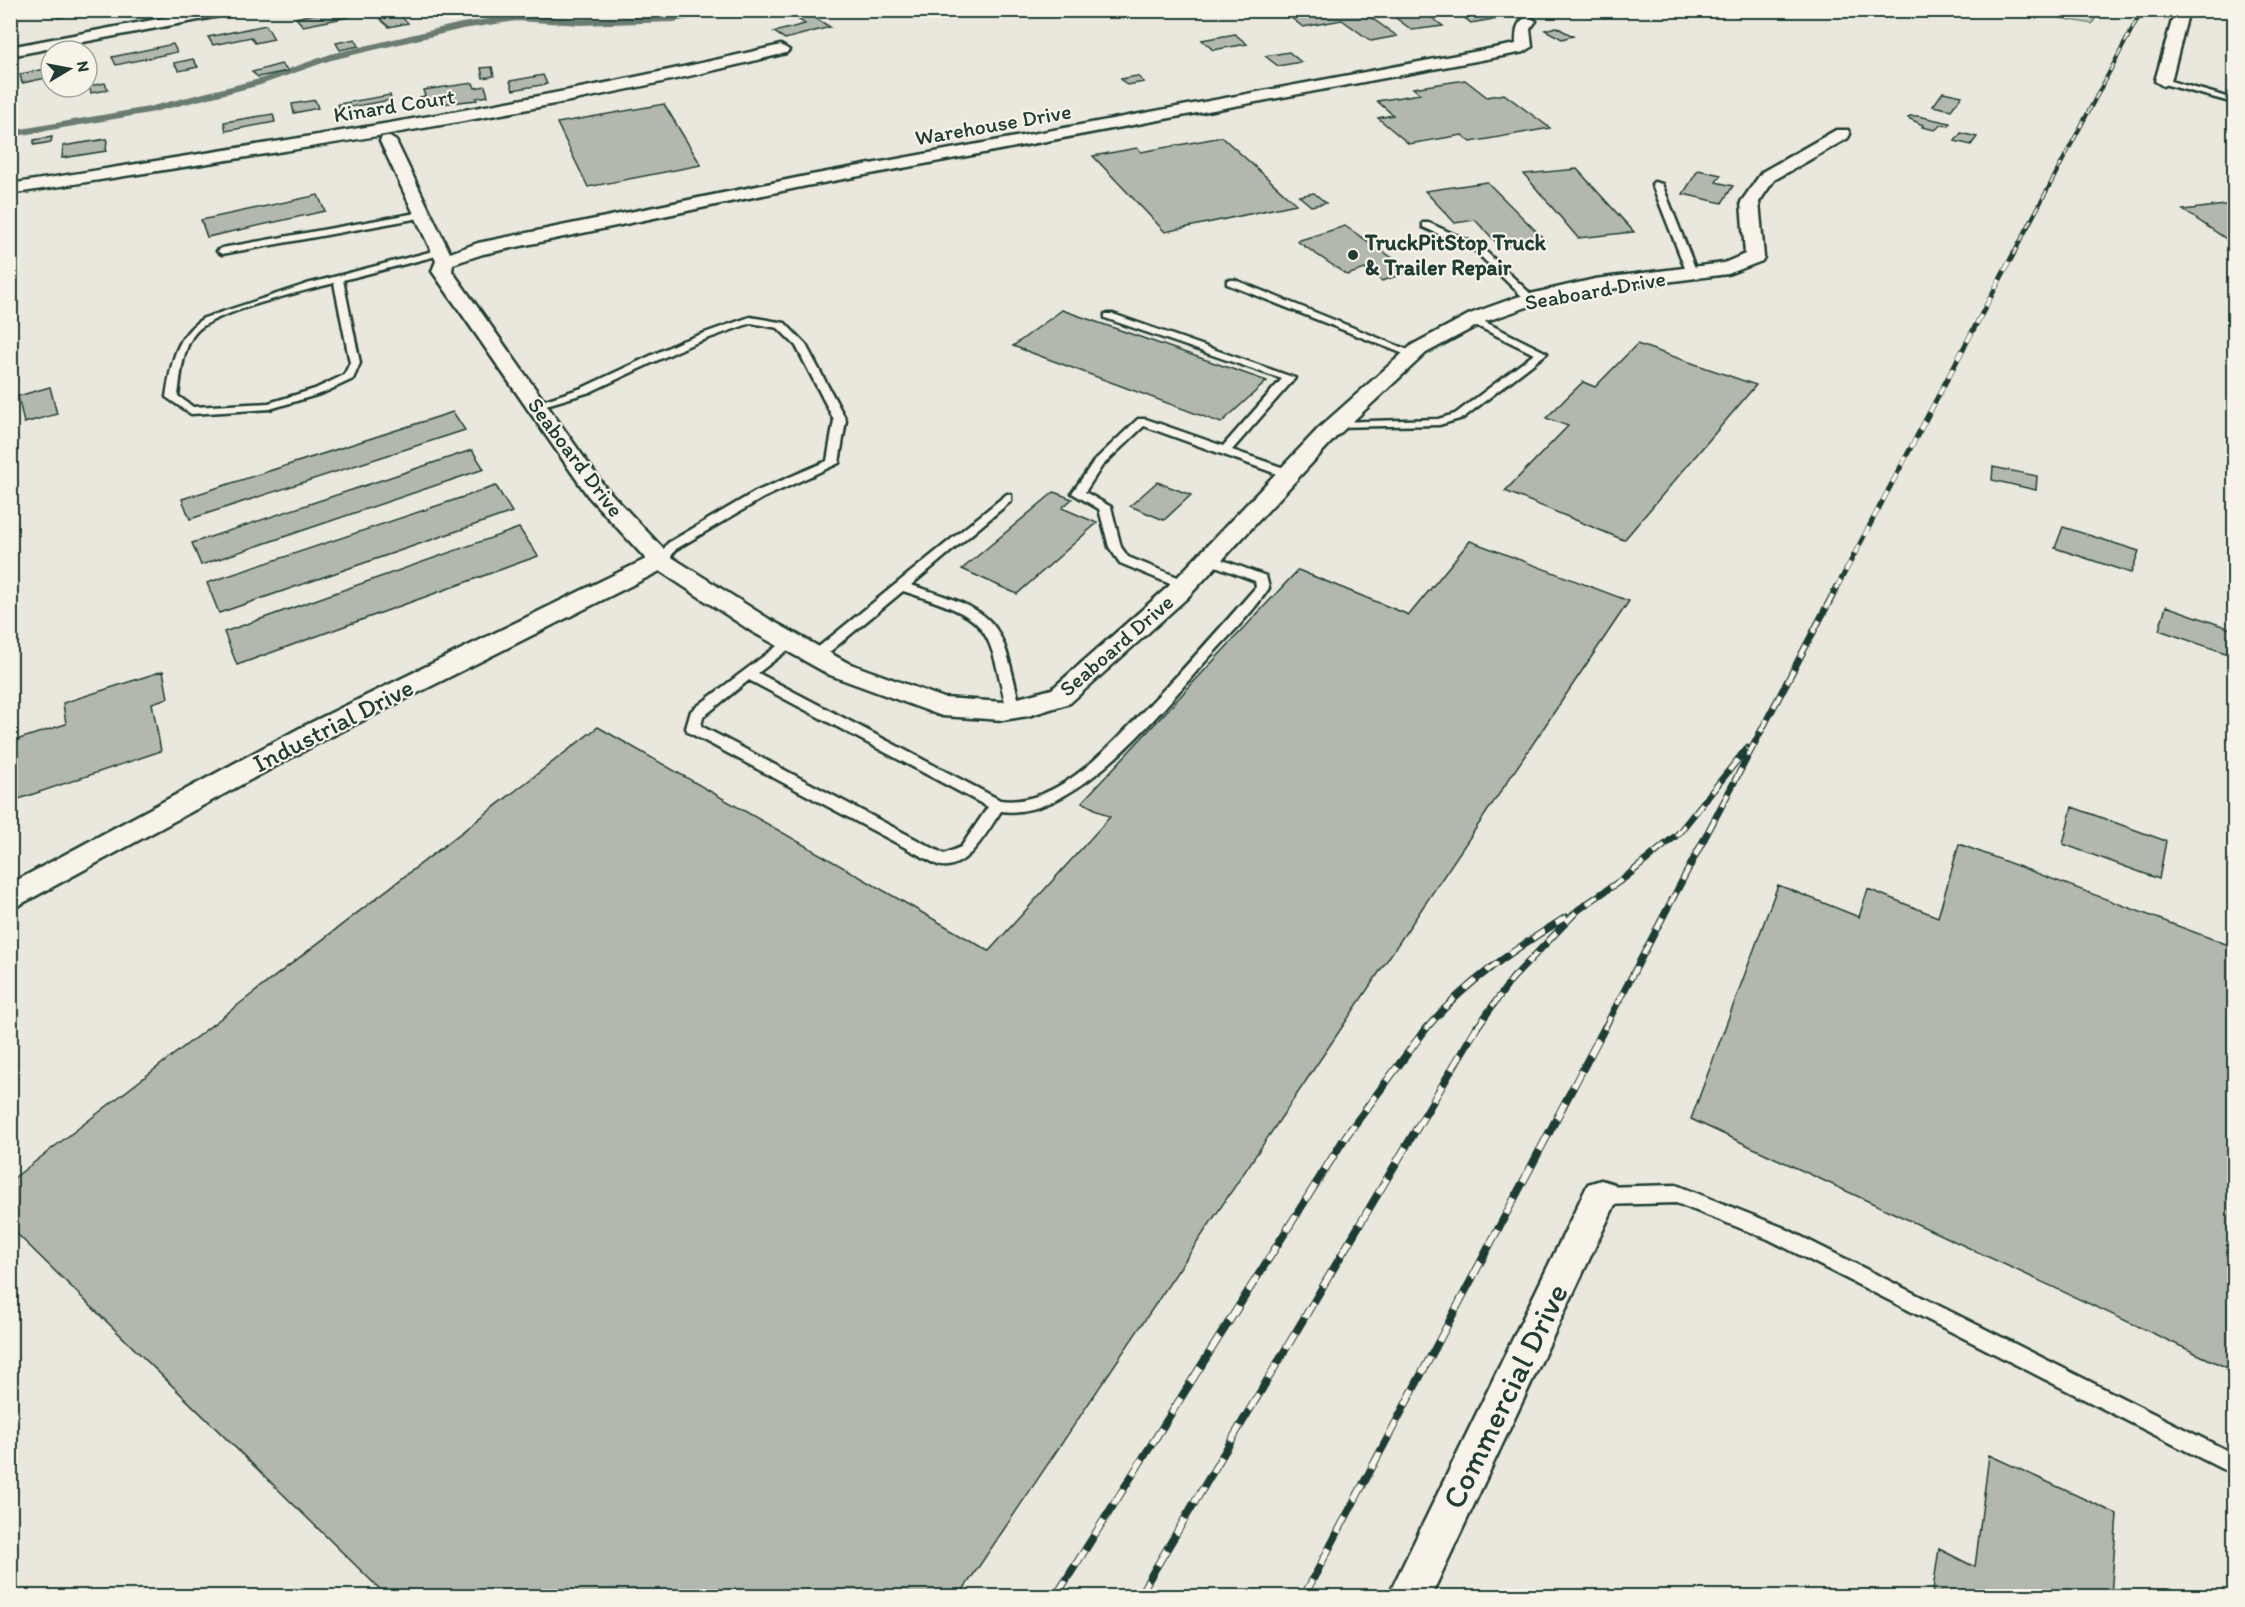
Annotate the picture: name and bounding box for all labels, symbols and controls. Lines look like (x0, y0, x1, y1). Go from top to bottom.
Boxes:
north arrow (39, 39, 99, 99)
text: N (73, 60, 94, 73)
street label: Kinard Court (331, 83, 457, 128)
street label: Warehouse Drive (913, 97, 1073, 152)
place label: TruckPitStop Truck & Trailer Repair (1364, 229, 1547, 281)
marker: TruckPitStop Truck & Trailer Repair (1346, 248, 1360, 262)
street label: Seaboard Drive (1522, 265, 1668, 316)
street label: Seaboard Drive (522, 392, 629, 522)
street label: Seaboard Drive (1054, 588, 1179, 702)
street label: Industrial Drive (247, 671, 419, 779)
street label: Commercial Drive (1434, 1277, 1576, 1515)

